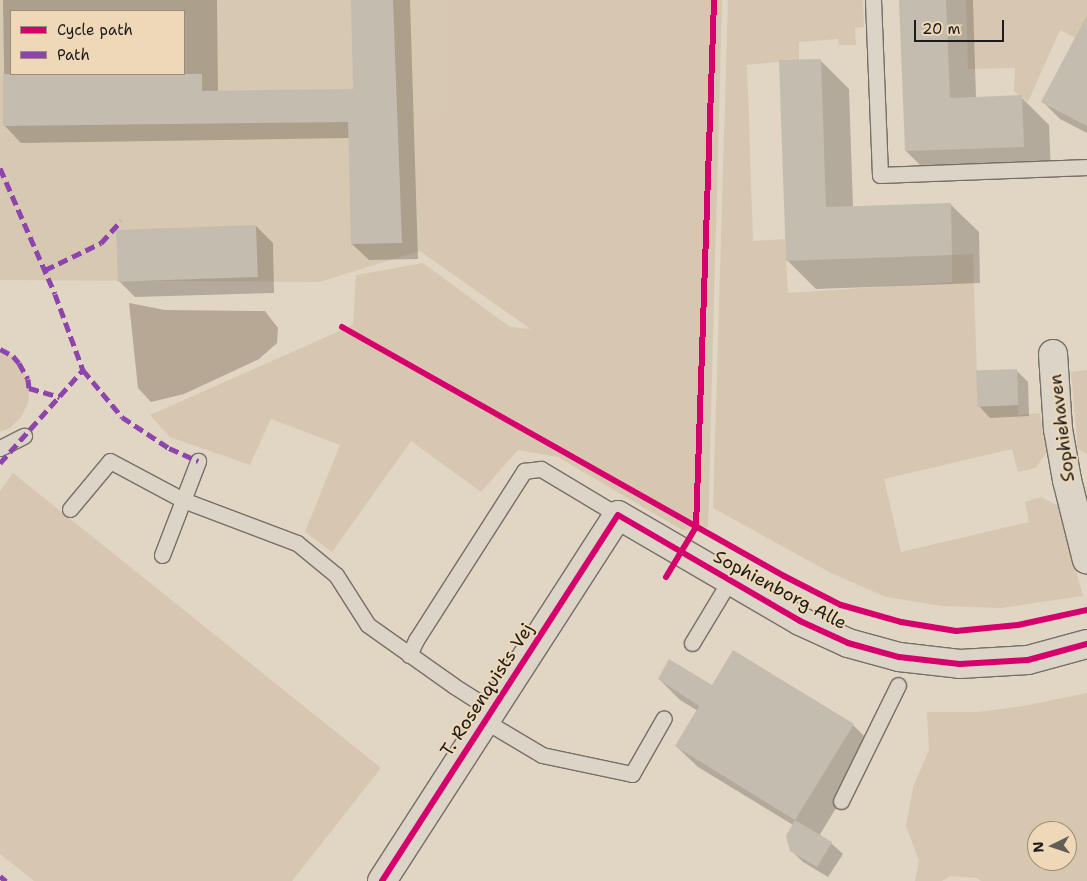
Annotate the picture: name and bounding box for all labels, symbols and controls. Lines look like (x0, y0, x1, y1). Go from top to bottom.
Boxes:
legend (10, 10, 185, 75)
scale bar (917, 10, 1007, 42)
text: 20 m (922, 19, 961, 39)
text: Cycle path (57, 20, 133, 40)
text: Path (57, 45, 90, 65)
street label: Sophiehaven (1045, 373, 1079, 483)
street label: Sophienborg Alle (710, 546, 850, 634)
street label: T. Rosenquists Vej (436, 619, 538, 761)
north arrow (1027, 821, 1077, 871)
text: N (1029, 841, 1047, 853)

